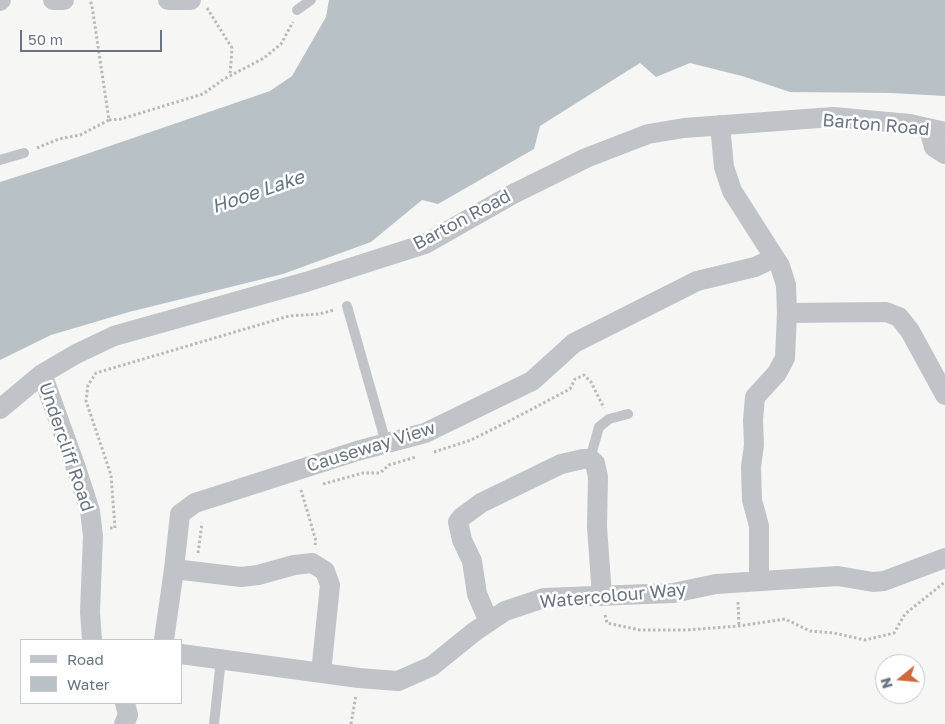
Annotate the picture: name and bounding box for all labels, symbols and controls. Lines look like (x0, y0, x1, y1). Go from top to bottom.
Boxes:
scale bar (22, 20, 165, 52)
text: 50 m (28, 30, 63, 48)
street label: Barton Road (822, 110, 930, 140)
water label: Hooe Lake (209, 166, 307, 218)
street label: Barton Road (410, 185, 514, 255)
street label: Undercliff Road (34, 380, 98, 514)
street label: Causeway View (304, 417, 438, 477)
street label: Watercolour Way (539, 579, 687, 613)
legend (20, 639, 182, 704)
text: Road (67, 650, 104, 668)
north arrow (875, 654, 925, 704)
text: Water (67, 675, 110, 693)
text: N (876, 676, 896, 691)

